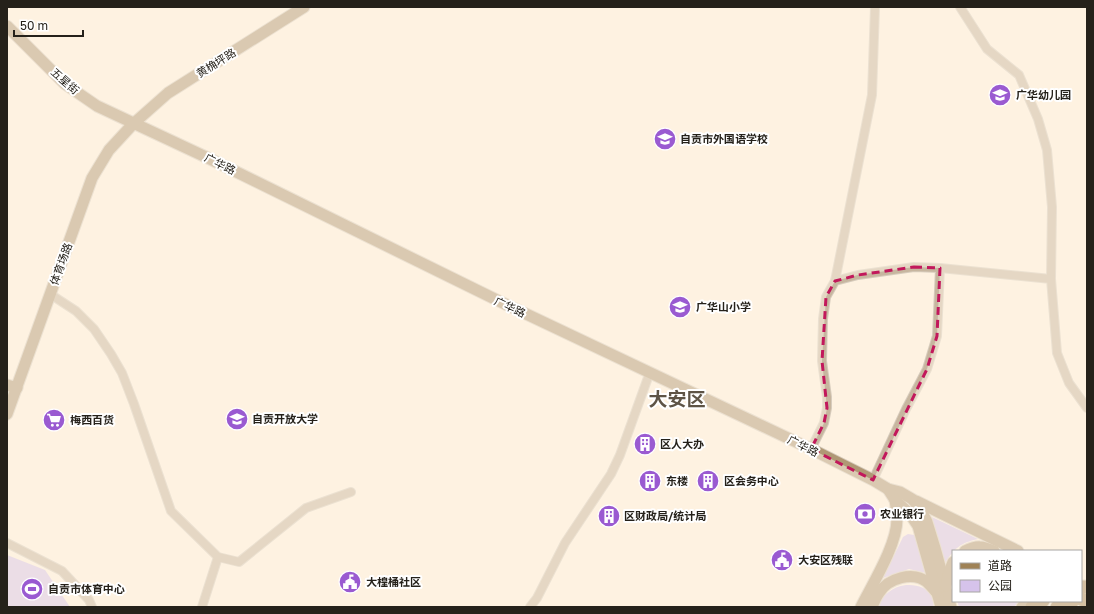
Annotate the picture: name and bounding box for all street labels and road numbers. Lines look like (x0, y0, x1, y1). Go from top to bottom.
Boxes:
street label: 黄桷坪路 (194, 45, 238, 80)
street label: 五星街 (49, 65, 82, 96)
street label: 广华路 (203, 150, 238, 177)
street label: 体育场路 (47, 241, 74, 287)
street label: 广华路 (493, 294, 528, 319)
street label: 广华路 (786, 432, 821, 459)

